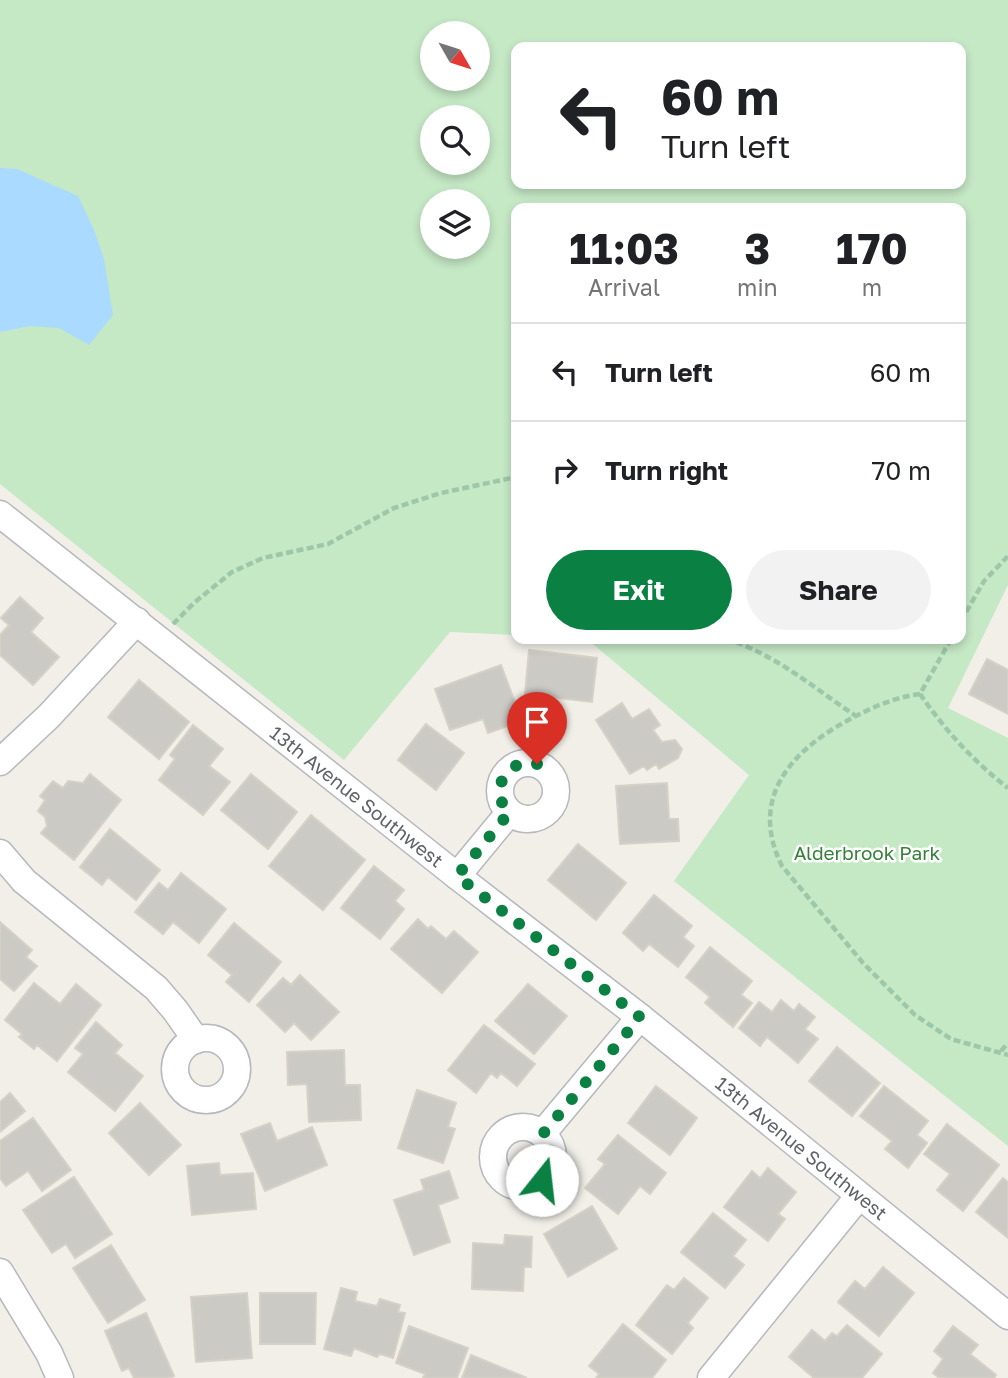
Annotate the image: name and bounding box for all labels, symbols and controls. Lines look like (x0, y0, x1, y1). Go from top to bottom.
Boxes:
north arrow (420, 21, 490, 91)
map controls (420, 21, 490, 259)
text: 60 m (661, 67, 779, 126)
icon: left (546, 70, 637, 161)
button: search (420, 105, 490, 175)
text: Turn left (661, 127, 790, 165)
button: layers (420, 189, 490, 259)
text: 11:03 (569, 223, 679, 273)
text: 3 (745, 223, 770, 273)
text: 170 (836, 223, 908, 273)
text: Arrival (588, 273, 660, 301)
text: min (737, 273, 778, 301)
text: m (862, 273, 882, 301)
icon: left (546, 353, 584, 391)
text: Turn left (605, 357, 713, 388)
text: 60 m (870, 357, 931, 388)
icon: right (546, 451, 584, 489)
text: Turn right (605, 455, 728, 486)
text: 70 m (872, 455, 931, 486)
button: Exit (546, 550, 732, 630)
button: Share (746, 550, 931, 630)
pin (507, 692, 567, 764)
icon: arrive (518, 703, 556, 741)
street label: 13th Avenue Southwest (266, 721, 448, 872)
park label: Alderbrook Park (794, 841, 941, 864)
street label: 13th Avenue Southwest (711, 1071, 892, 1224)
position arrow (505, 1143, 579, 1217)

